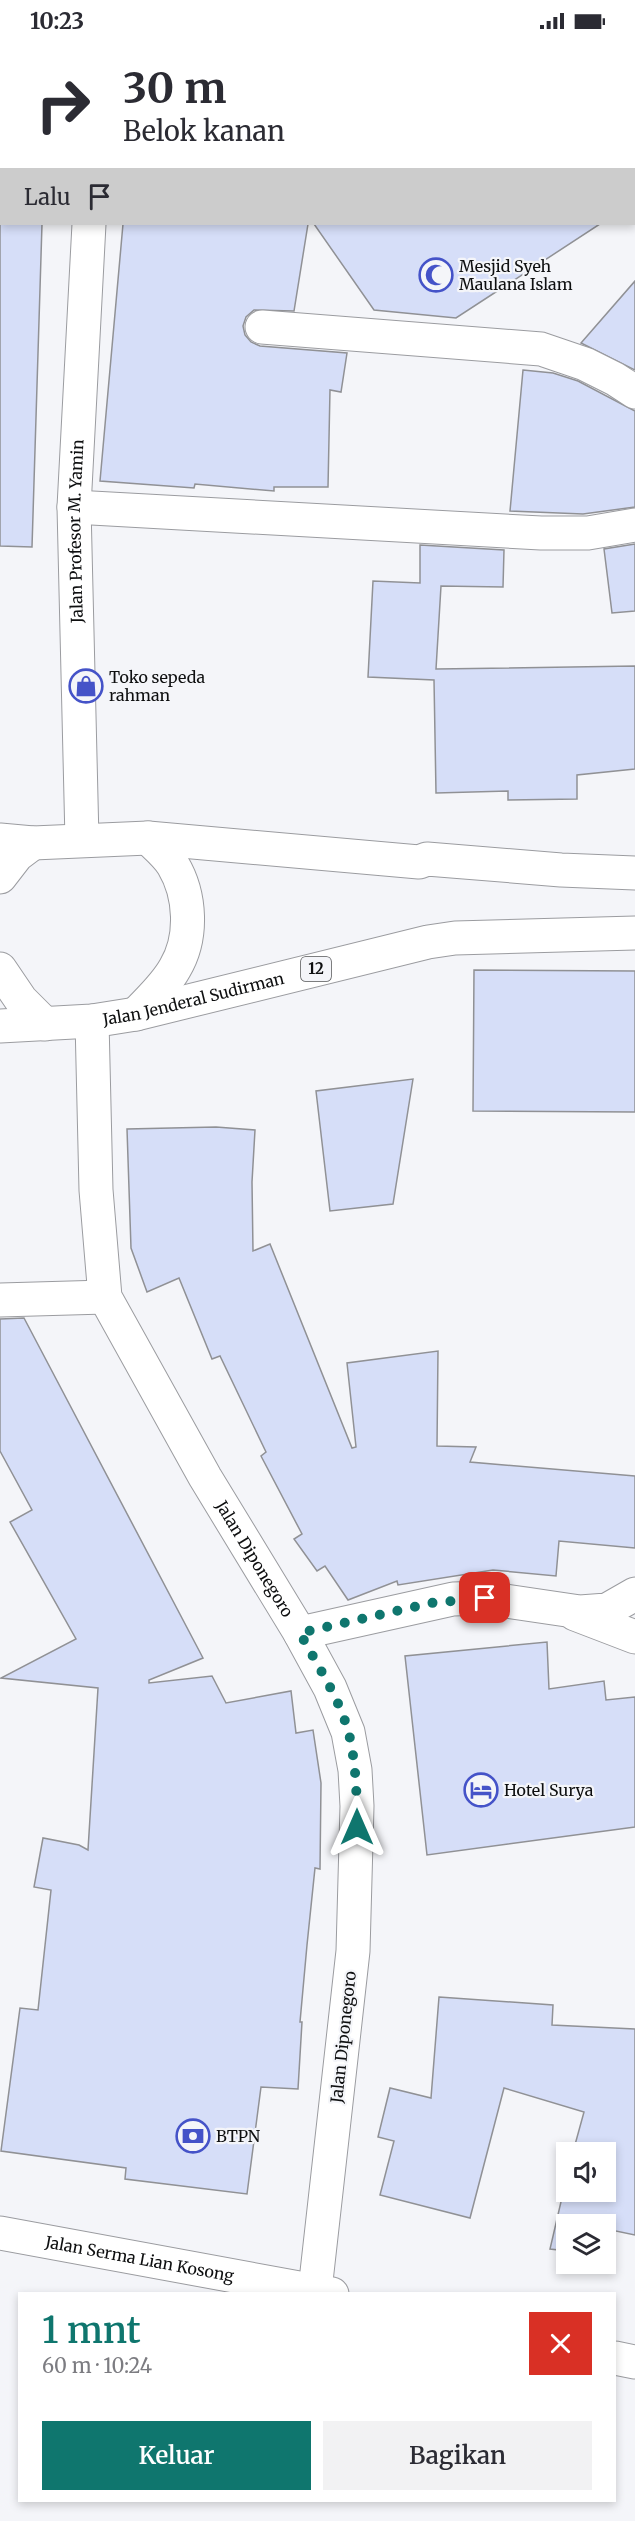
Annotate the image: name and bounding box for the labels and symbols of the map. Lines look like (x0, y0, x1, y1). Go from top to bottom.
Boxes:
place label: Mesjid Syeh Maulana Islam (459, 256, 573, 294)
mosque icon: Mesjid Syeh Maulana Islam (418, 257, 454, 293)
street label: Jalan Profesor M. Yamin (64, 438, 88, 624)
place label: Toko sepeda rahman (109, 667, 205, 705)
shop icon: Toko sepeda rahman (68, 668, 104, 704)
road number: 12 (301, 957, 331, 981)
street label: Jalan Jenderal Sudirman (100, 968, 286, 1029)
street label: Jalan Diponegoro (211, 1496, 298, 1621)
pin (459, 1572, 510, 1623)
hotel icon: Hotel Surya (463, 1772, 499, 1808)
place label: Hotel Surya (504, 1780, 594, 1800)
position arrow (325, 1795, 389, 1859)
street label: Jalan Diponegoro (326, 1970, 360, 2105)
bank icon: BTPN (175, 2118, 211, 2154)
place label: BTPN (216, 2126, 261, 2146)
street label: Jalan Serma Lian Kosong (43, 2231, 236, 2286)

